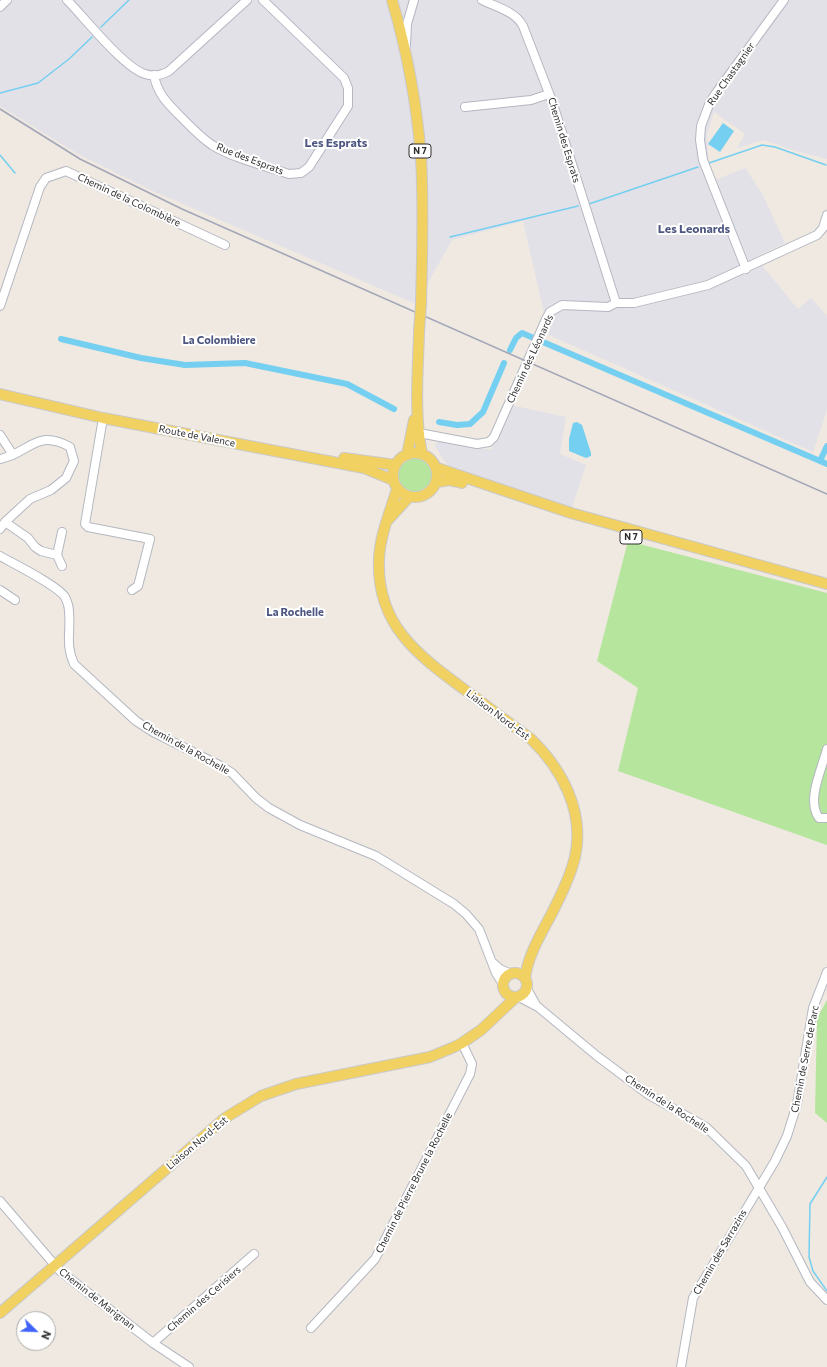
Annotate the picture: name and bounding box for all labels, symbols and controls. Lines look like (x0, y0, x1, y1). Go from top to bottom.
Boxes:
street label: Rue Chastagnier (705, 40, 757, 108)
street label: Chemin des Esprats (545, 96, 583, 184)
district label: Les Esprats (305, 136, 367, 150)
street label: Rue des Esprats (215, 141, 285, 177)
road number: N 7 (409, 144, 431, 158)
street label: Chemin de la Colombière (76, 171, 182, 229)
district label: Les Leonards (658, 222, 730, 236)
street label: Chemin des Léonards (504, 313, 556, 405)
district label: La Colombiere (182, 333, 256, 347)
street label: Route de Valence (158, 423, 236, 449)
road number: N 7 (620, 530, 642, 544)
district label: La Rochelle (266, 605, 324, 619)
street label: Liaison Nord-Est (464, 687, 532, 743)
street label: Chemin de la Rochelle (140, 719, 232, 777)
street label: Chemin de Serre de Parc (789, 1004, 821, 1114)
street label: Chemin de la Rochelle (623, 1072, 711, 1136)
street label: Chemin de Pierre Brune la Rochelle (373, 1111, 455, 1255)
street label: Liaison Nord-Est (164, 1114, 230, 1172)
street label: Chemin des Sarrazins (691, 1207, 749, 1297)
street label: Chemin des Cerisiers (165, 1264, 243, 1334)
street label: Chemin de Marignan (57, 1266, 137, 1332)
north arrow (16, 1311, 56, 1351)
text: N (39, 1329, 54, 1342)

